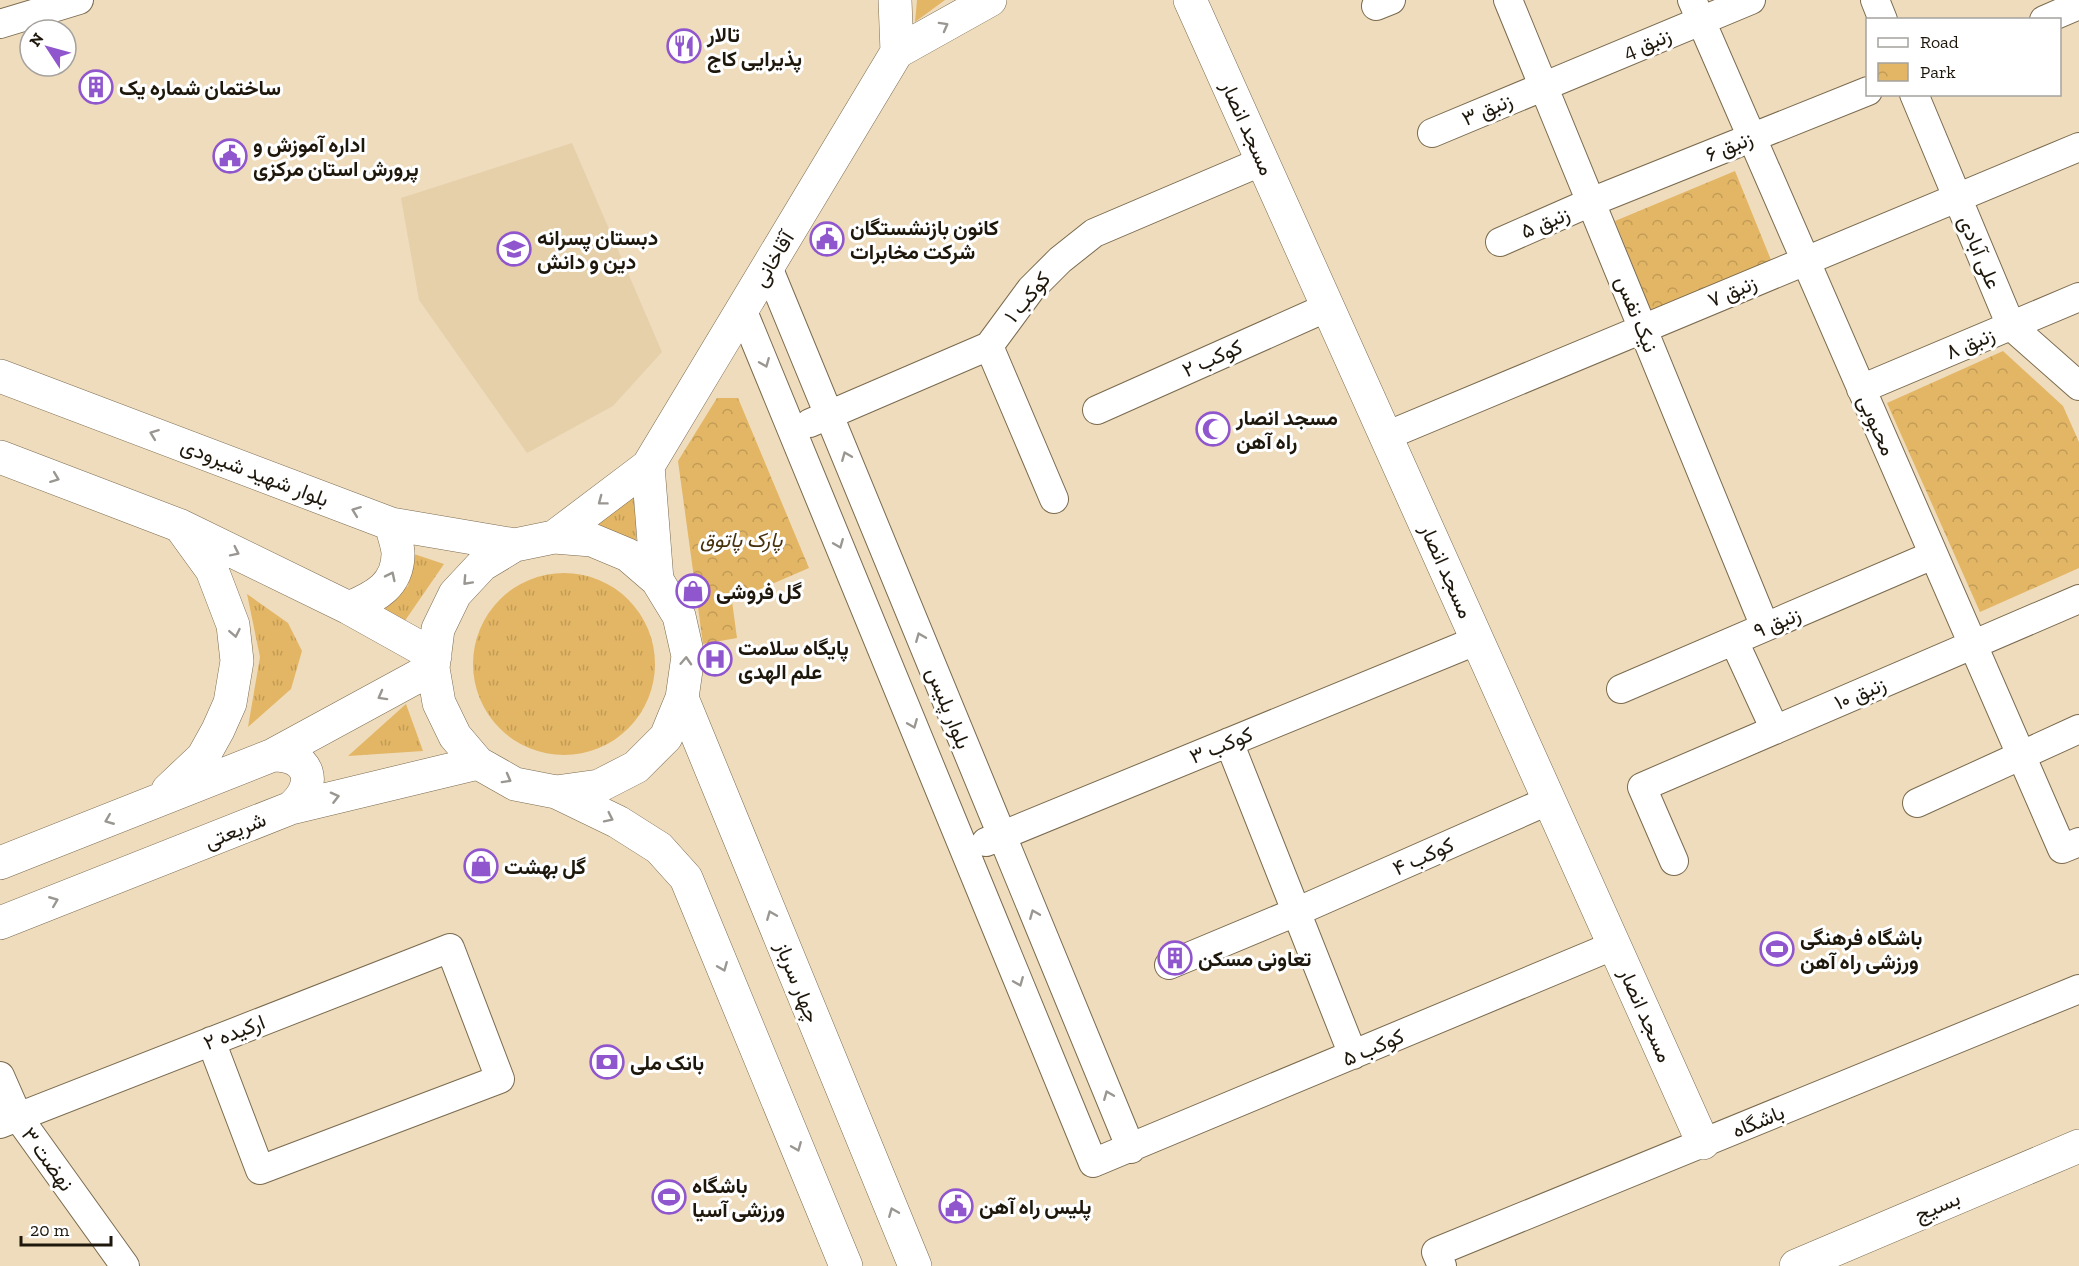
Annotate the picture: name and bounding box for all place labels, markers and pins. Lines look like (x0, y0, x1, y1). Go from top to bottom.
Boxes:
place label: تالار پذیرایی کاج (706, 22, 802, 73)
restaurant icon: تالار پذیرایی کاج (666, 28, 702, 64)
building icon: ساختمان شماره یک (78, 69, 114, 105)
place label: ساختمان شماره یک (119, 75, 281, 101)
place label: اداره آموزش و پرورش استان مرکزی (253, 132, 419, 183)
public building icon: اداره آموزش و پرورش استان مرکزی (212, 138, 248, 174)
place label: کانون بازنشستگان شرکت مخابرات (850, 215, 999, 265)
public building icon: کانون بازنشستگان شرکت مخابرات (809, 221, 845, 257)
place label: دبستان پسرانه دین و دانش (537, 225, 658, 275)
school or university icon: دبستان پسرانه دین و دانش (496, 231, 532, 267)
place label: مسجد انصار راه آهن (1235, 405, 1338, 455)
mosque icon: مسجد انصار راه آهن (1195, 411, 1231, 447)
shop icon: گل فروشی (675, 573, 711, 609)
place label: گل فروشی (716, 579, 802, 605)
place label: پایگاه سلامت علم الهدی (738, 635, 849, 686)
hospital icon: پایگاه سلامت علم الهدی (697, 641, 733, 677)
shop icon: گل بهشت (463, 848, 499, 884)
place label: گل بهشت (504, 854, 586, 880)
place label: باشگاه فرهنگی ورزشی راه آهن (1800, 925, 1923, 975)
sports icon: باشگاه فرهنگی ورزشی راه آهن (1759, 931, 1795, 967)
building icon: تعاونی مسکن (1157, 940, 1193, 976)
place label: تعاونی مسکن (1198, 946, 1312, 972)
bank icon: بانک ملی (589, 1044, 625, 1080)
place label: بانک ملی (630, 1050, 704, 1075)
place label: باشگاه ورزشی آسیا (692, 1173, 785, 1223)
sports icon: باشگاه ورزشی آسیا (651, 1179, 687, 1215)
public building icon: پلیس راه آهن (938, 1188, 974, 1224)
place label: پلیس راه آهن (979, 1194, 1092, 1221)

